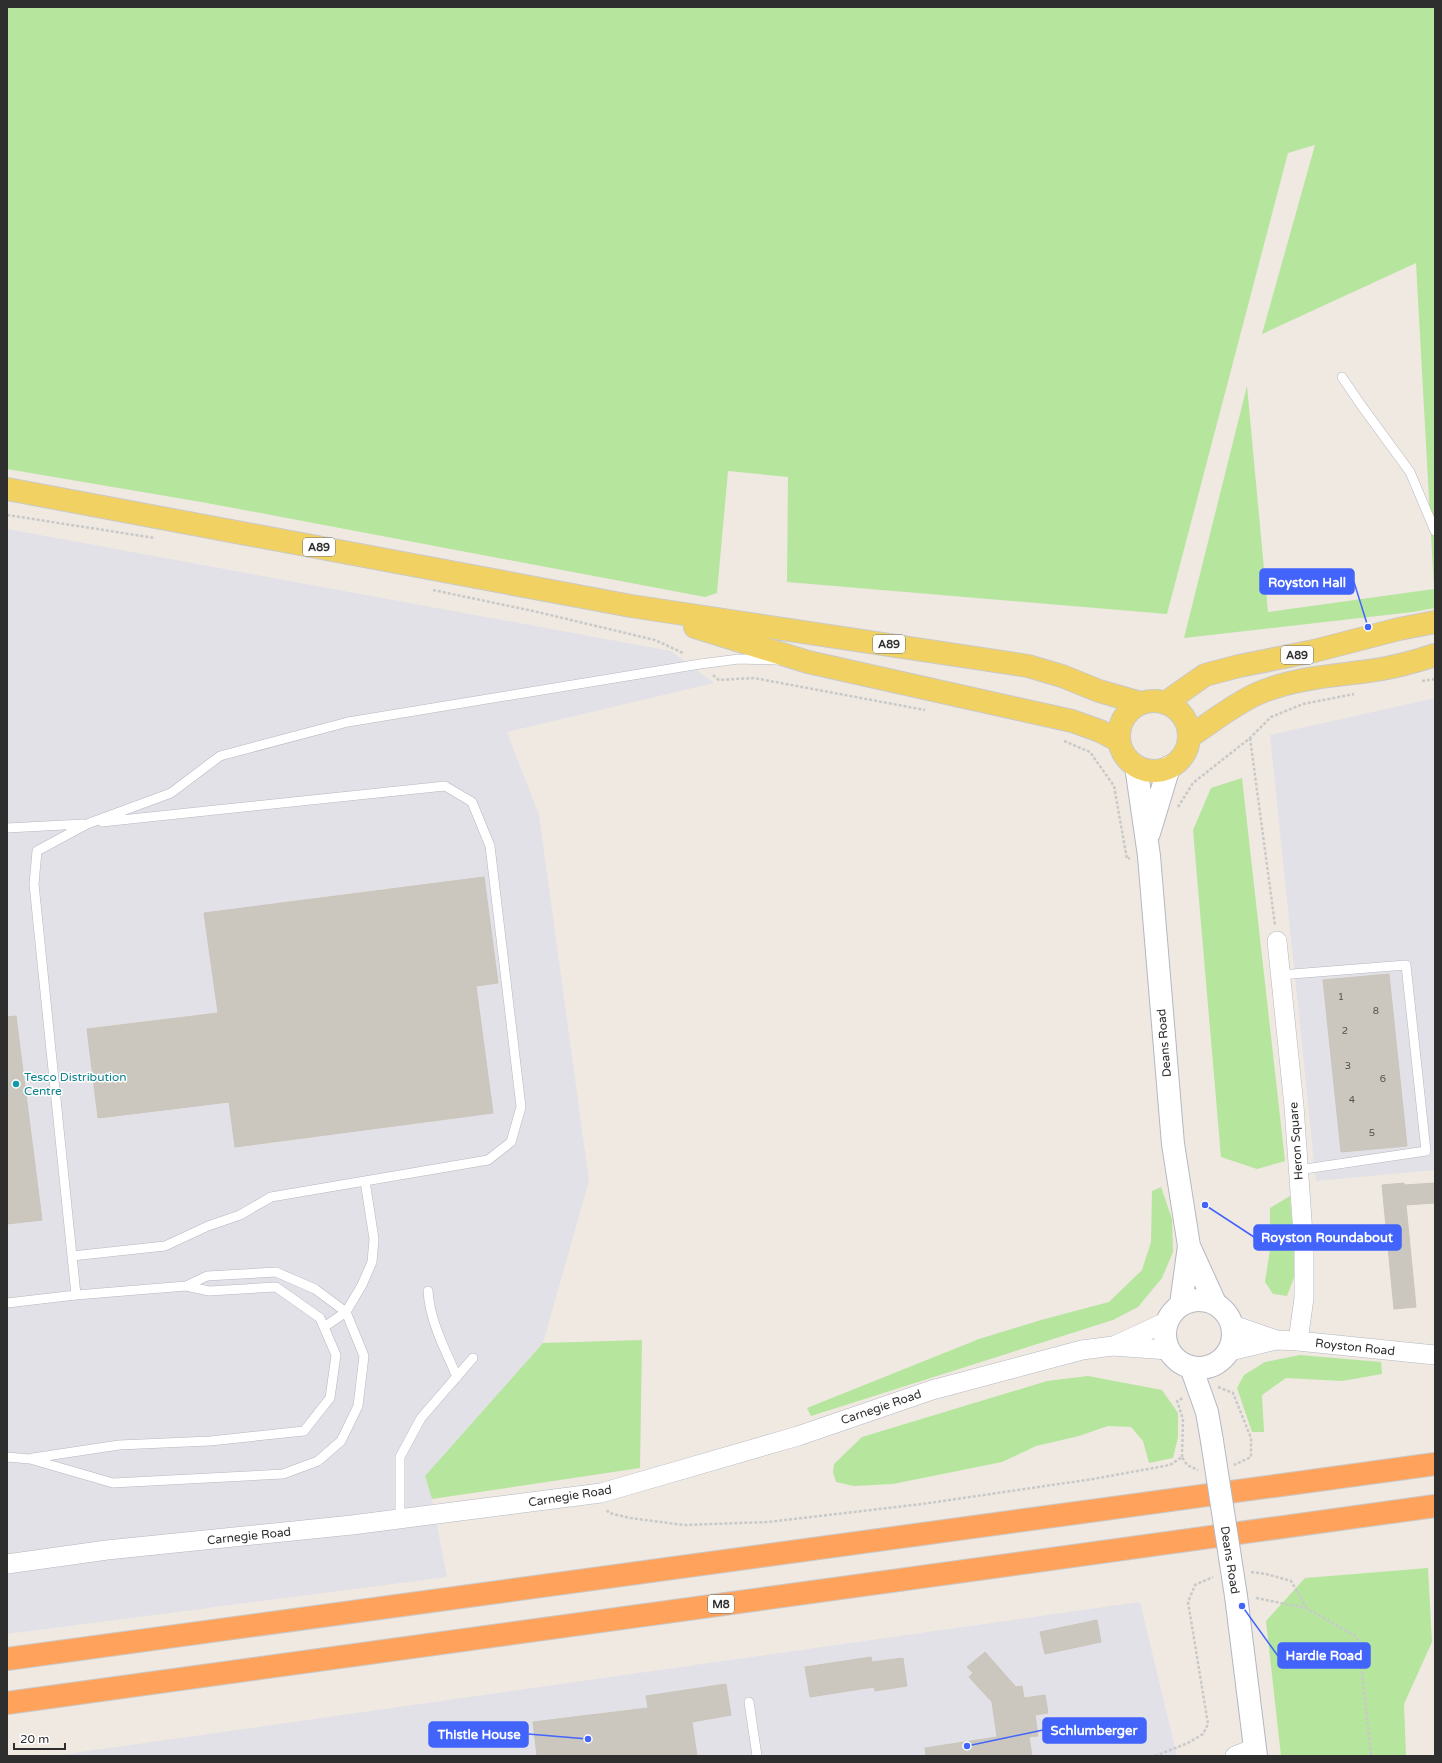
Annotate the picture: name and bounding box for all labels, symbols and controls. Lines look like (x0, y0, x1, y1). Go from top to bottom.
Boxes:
road number: A89 (303, 538, 335, 556)
callout: Royston Hall (1260, 569, 1354, 594)
text: Royston Hall (1268, 575, 1346, 591)
road number: A89 (873, 635, 905, 653)
road number: A89 (1281, 646, 1313, 664)
house number: 1 (1338, 991, 1344, 1003)
house number: 8 (1373, 1005, 1379, 1017)
street label: Deans Road (1154, 1008, 1174, 1078)
house number: 2 (1342, 1025, 1348, 1037)
house number: 3 (1345, 1060, 1351, 1072)
place label: Tesco Distribution Centre (24, 1070, 127, 1098)
house number: 6 (1380, 1073, 1386, 1085)
marker: Tesco Distribution Centre (11, 1079, 21, 1089)
house number: 4 (1349, 1094, 1355, 1106)
street label: Heron Square (1286, 1101, 1306, 1180)
house number: 5 (1369, 1127, 1375, 1139)
callout: Royston Roundabout (1254, 1225, 1401, 1250)
text: Royston Roundabout (1261, 1230, 1393, 1246)
street label: Royston Road (1314, 1336, 1396, 1358)
street label: Carnegie Road (839, 1387, 923, 1427)
street label: Carnegie Road (527, 1482, 613, 1510)
street label: Carnegie Road (206, 1525, 292, 1547)
street label: Deans Road (1218, 1525, 1242, 1595)
road number: M8 (708, 1595, 734, 1613)
callout: Hardie Road (1278, 1643, 1370, 1668)
text: Hardie Road (1286, 1648, 1362, 1664)
callout: Schlumberger (1043, 1718, 1146, 1743)
callout: Thistle House (429, 1722, 528, 1747)
text: Schlumberger (1051, 1723, 1138, 1739)
scale bar (14, 1725, 65, 1751)
text: Thistle House (436, 1727, 521, 1743)
text: 20 m (20, 1732, 49, 1746)

